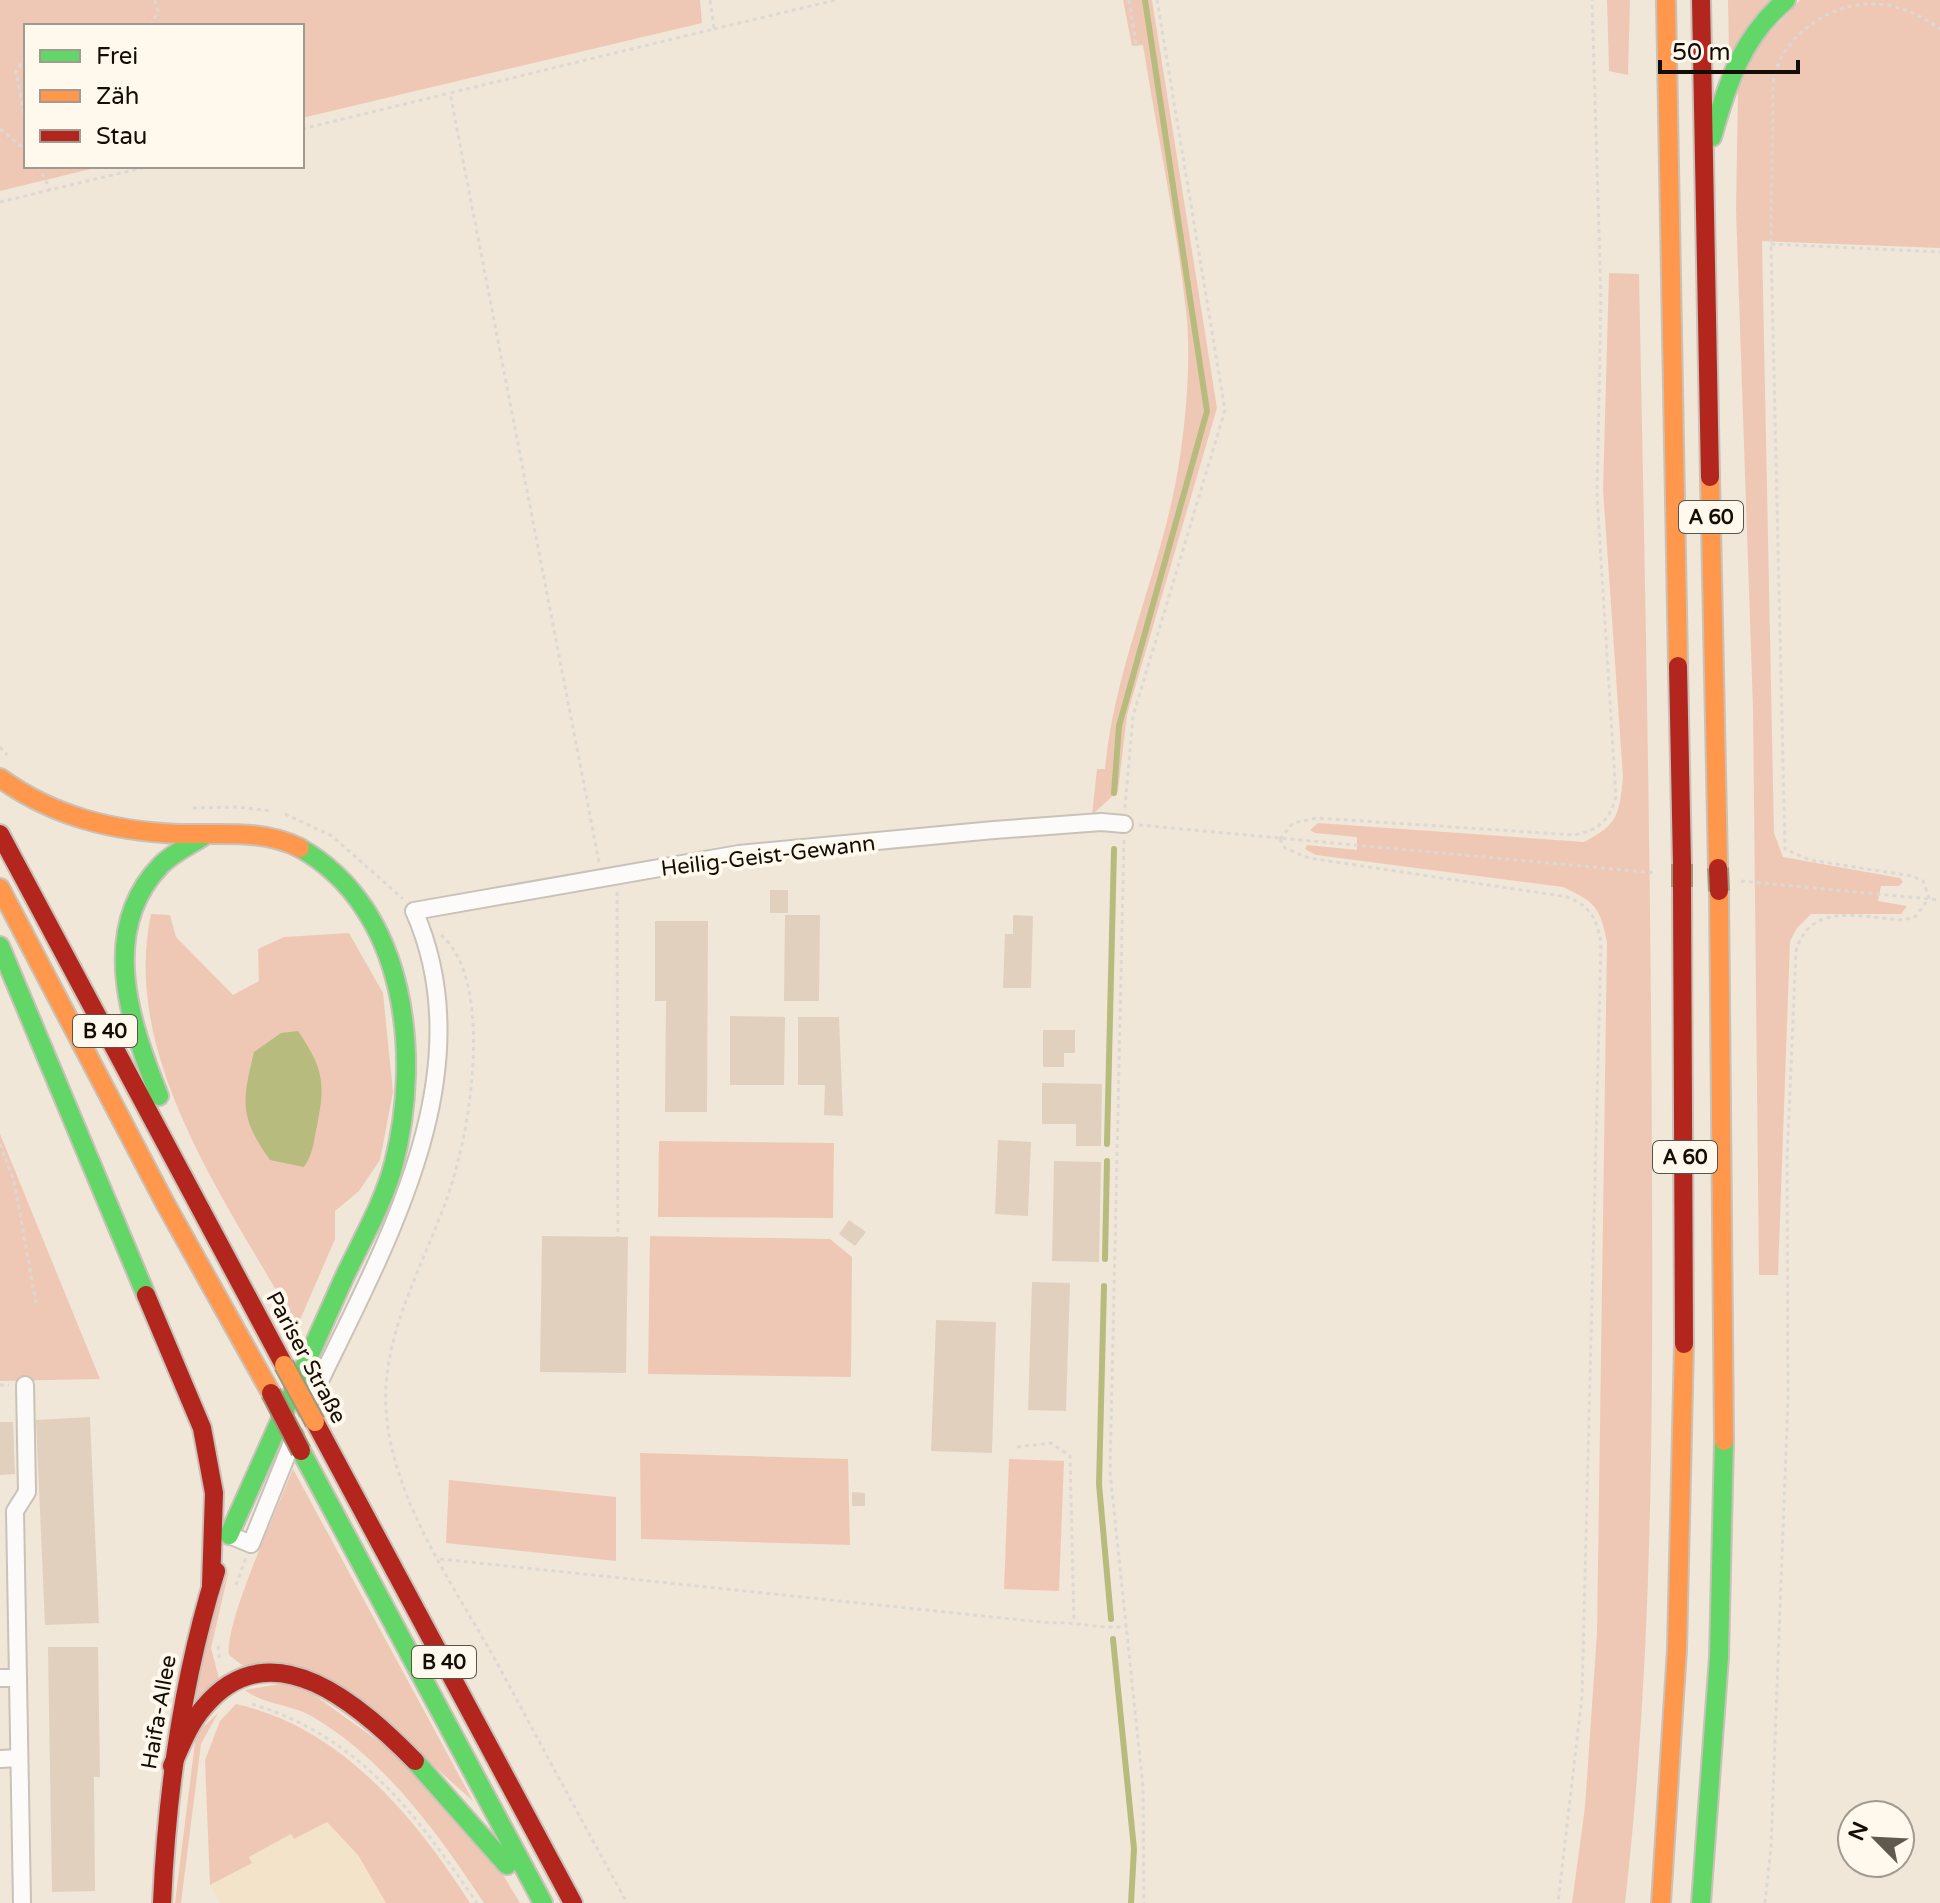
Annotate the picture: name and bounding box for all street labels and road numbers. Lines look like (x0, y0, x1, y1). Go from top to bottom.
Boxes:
road number: A 60 (1679, 501, 1743, 533)
street label: Heilig-Geist-Gewann (659, 830, 877, 882)
road number: B 40 (73, 1015, 137, 1047)
road number: A 60 (1653, 1141, 1717, 1173)
street label: Pariser Straße (260, 1287, 352, 1428)
road number: B 40 (412, 1646, 476, 1678)
street label: Haifa-Allee (136, 1653, 182, 1771)

